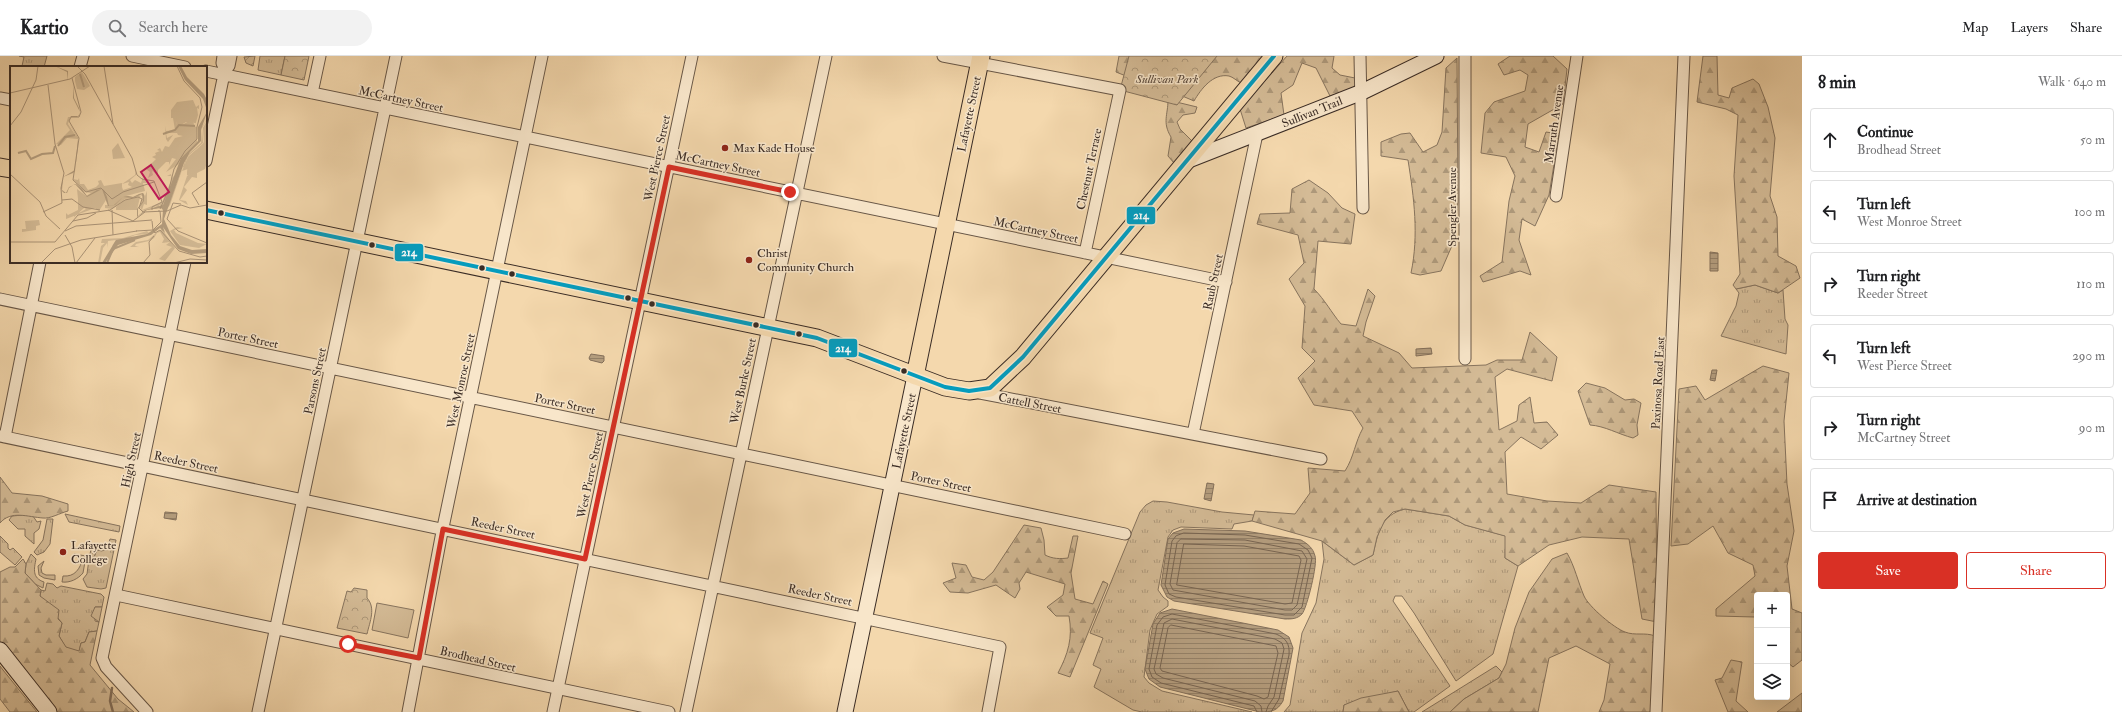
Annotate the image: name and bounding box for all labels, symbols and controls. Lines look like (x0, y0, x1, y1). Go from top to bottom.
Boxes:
search box (92, 10, 372, 46)
text: Kartio (20, 16, 68, 40)
icon: search (106, 17, 128, 39)
text: Search here (138, 18, 208, 37)
text: Map (1962, 19, 1988, 36)
text: Layers (2010, 19, 2048, 36)
text: Share (2070, 19, 2102, 36)
inset map (10, 66, 207, 263)
park label: Sullivan Park (1135, 72, 1198, 87)
text: 8 min (1818, 72, 1856, 93)
text: Walk · 640 m (2038, 74, 2106, 90)
street label: Lafayette Street (954, 75, 985, 153)
street label: McCartney Street (357, 83, 445, 116)
street label: Marruth Avenue (1542, 84, 1567, 164)
street label: Sullivan Trail (1280, 93, 1345, 131)
street label: West Pierce Street (641, 114, 674, 203)
text: Continue (1857, 123, 1913, 142)
street label: Chestnut Terrace (1074, 127, 1105, 211)
icon: ahead (1819, 129, 1841, 151)
text: 50 m (2080, 132, 2105, 148)
place label: Max Kade House (733, 141, 815, 156)
text: Brodhead Street (1857, 142, 1941, 158)
marker: Max Kade House (720, 143, 730, 153)
street label: McCartney Street (674, 148, 762, 181)
street label: Spengler Avenue (1445, 167, 1460, 247)
route end (781, 183, 799, 201)
text: Turn left (1857, 195, 1911, 214)
icon: left (1819, 201, 1841, 223)
text: 100 m (2074, 204, 2105, 220)
line badge: 214 (1126, 206, 1156, 225)
unlabelled marker (216, 208, 226, 218)
text: 214 (1133, 209, 1150, 223)
street label: McCartney Street (992, 214, 1080, 247)
text: West Monroe Street (1857, 214, 1962, 230)
unlabelled marker (367, 240, 377, 250)
line badge: 214 (394, 243, 424, 262)
text: 214 (401, 246, 418, 260)
place label: Christ Community Church (757, 246, 855, 275)
street label: Raub Street (1200, 253, 1227, 312)
marker: Christ Community Church (744, 255, 754, 265)
unlabelled marker (477, 263, 487, 273)
text: Turn right (1857, 267, 1920, 286)
unlabelled marker (507, 269, 517, 279)
icon: right (1819, 273, 1841, 295)
text: 110 m (2076, 276, 2105, 292)
text: Reeder Street (1857, 286, 1928, 302)
unlabelled marker (623, 293, 633, 303)
unlabelled marker (647, 299, 657, 309)
unlabelled marker (751, 320, 761, 330)
street label: Porter Street (216, 325, 280, 352)
unlabelled marker (794, 329, 804, 339)
street label: West Monroe Street (444, 332, 479, 431)
street label: Paxinosa Road East (1649, 336, 1668, 430)
street label: West Burke Street (727, 337, 760, 426)
line badge: 214 (828, 338, 858, 358)
text: Turn left (1857, 339, 1911, 358)
text: 214 (835, 342, 852, 356)
icon: left (1819, 345, 1841, 367)
street label: Parsons Street (301, 346, 330, 416)
text: 290 m (2072, 348, 2105, 364)
text: West Pierce Street (1857, 358, 1952, 374)
unlabelled marker (899, 366, 909, 376)
street label: Cattell Street (997, 390, 1063, 417)
street label: Porter Street (533, 391, 597, 418)
street label: Lafayette Street (889, 392, 920, 470)
text: Turn right (1857, 411, 1920, 430)
icon: right (1819, 417, 1841, 439)
text: 90 m (2079, 420, 2105, 436)
text: McCartney Street (1857, 430, 1950, 446)
street label: High Street (118, 431, 145, 489)
street label: West Pierce Street (574, 431, 607, 520)
street label: Reeder Street (152, 448, 220, 477)
street label: Porter Street (909, 469, 973, 496)
icon: arrive (1819, 489, 1841, 511)
text: Arrive at destination (1857, 491, 1977, 510)
street label: Reeder Street (469, 514, 537, 543)
place label: Lafayette College (71, 538, 116, 567)
marker: Lafayette College (58, 547, 68, 557)
button: Save (1818, 552, 1958, 589)
button: Share (1966, 552, 2106, 589)
street label: Reeder Street (786, 581, 854, 610)
map controls (1754, 592, 1790, 700)
button: + (1754, 592, 1790, 628)
button: − (1754, 628, 1790, 664)
route start (339, 635, 357, 653)
street label: Brodhead Street (438, 643, 517, 676)
button: layers (1754, 664, 1790, 700)

